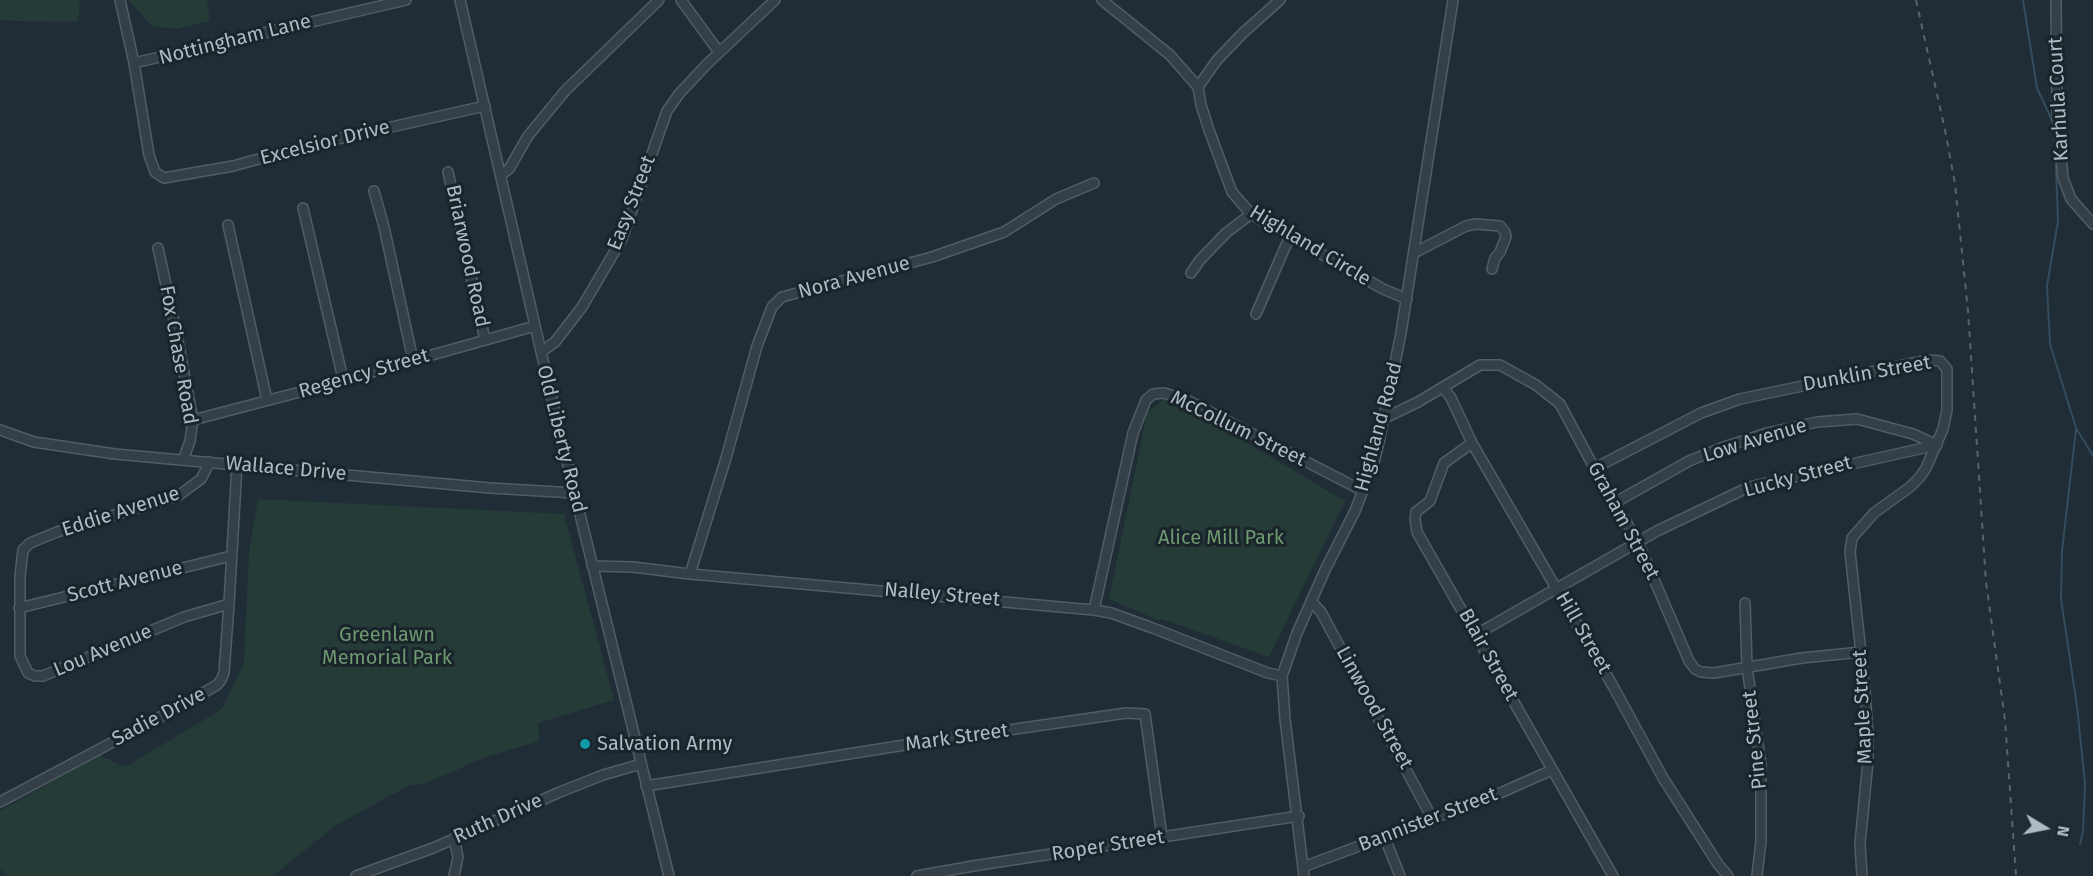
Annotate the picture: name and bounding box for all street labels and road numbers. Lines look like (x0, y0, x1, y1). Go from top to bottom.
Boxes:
street label: Nottingham Lane (156, 10, 314, 70)
street label: Karhula Court (2044, 36, 2074, 162)
street label: Excelsior Drive (258, 115, 392, 171)
street label: Easy Street (603, 152, 661, 254)
street label: Briarwood Road (440, 182, 494, 330)
street label: Highland Circle (1245, 200, 1375, 292)
street label: Nora Avenue (795, 252, 913, 304)
street label: Fox Chase Road (154, 284, 202, 426)
street label: Regency Street (296, 344, 432, 404)
street label: Dunklin Street (1801, 351, 1933, 397)
street label: Highland Road (1350, 360, 1408, 494)
street label: Old Liberty Road (531, 363, 591, 515)
street label: McCollum Street (1166, 386, 1310, 472)
street label: Low Avenue (1700, 414, 1810, 468)
street label: Lucky Street (1742, 451, 1854, 503)
street label: Wallace Drive (225, 452, 347, 486)
street label: Graham Street (1582, 458, 1664, 584)
street label: Eddie Avenue (59, 482, 183, 542)
street label: Scott Avenue (65, 556, 185, 608)
street label: Nalley Street (883, 578, 1001, 612)
street label: Hill Street (1550, 588, 1616, 678)
street label: Blair Street (1453, 605, 1523, 705)
street label: Lou Avenue (50, 620, 156, 682)
street label: Linwood Street (1330, 642, 1418, 774)
street label: Maple Street (1848, 649, 1878, 765)
street label: Sadie Drive (108, 682, 210, 752)
street label: Pine Street (1738, 689, 1772, 791)
street label: Mark Street (904, 719, 1010, 757)
street label: Bannister Street (1355, 783, 1501, 857)
street label: Ruth Drive (450, 789, 546, 849)
street label: Roper Street (1050, 825, 1166, 867)

